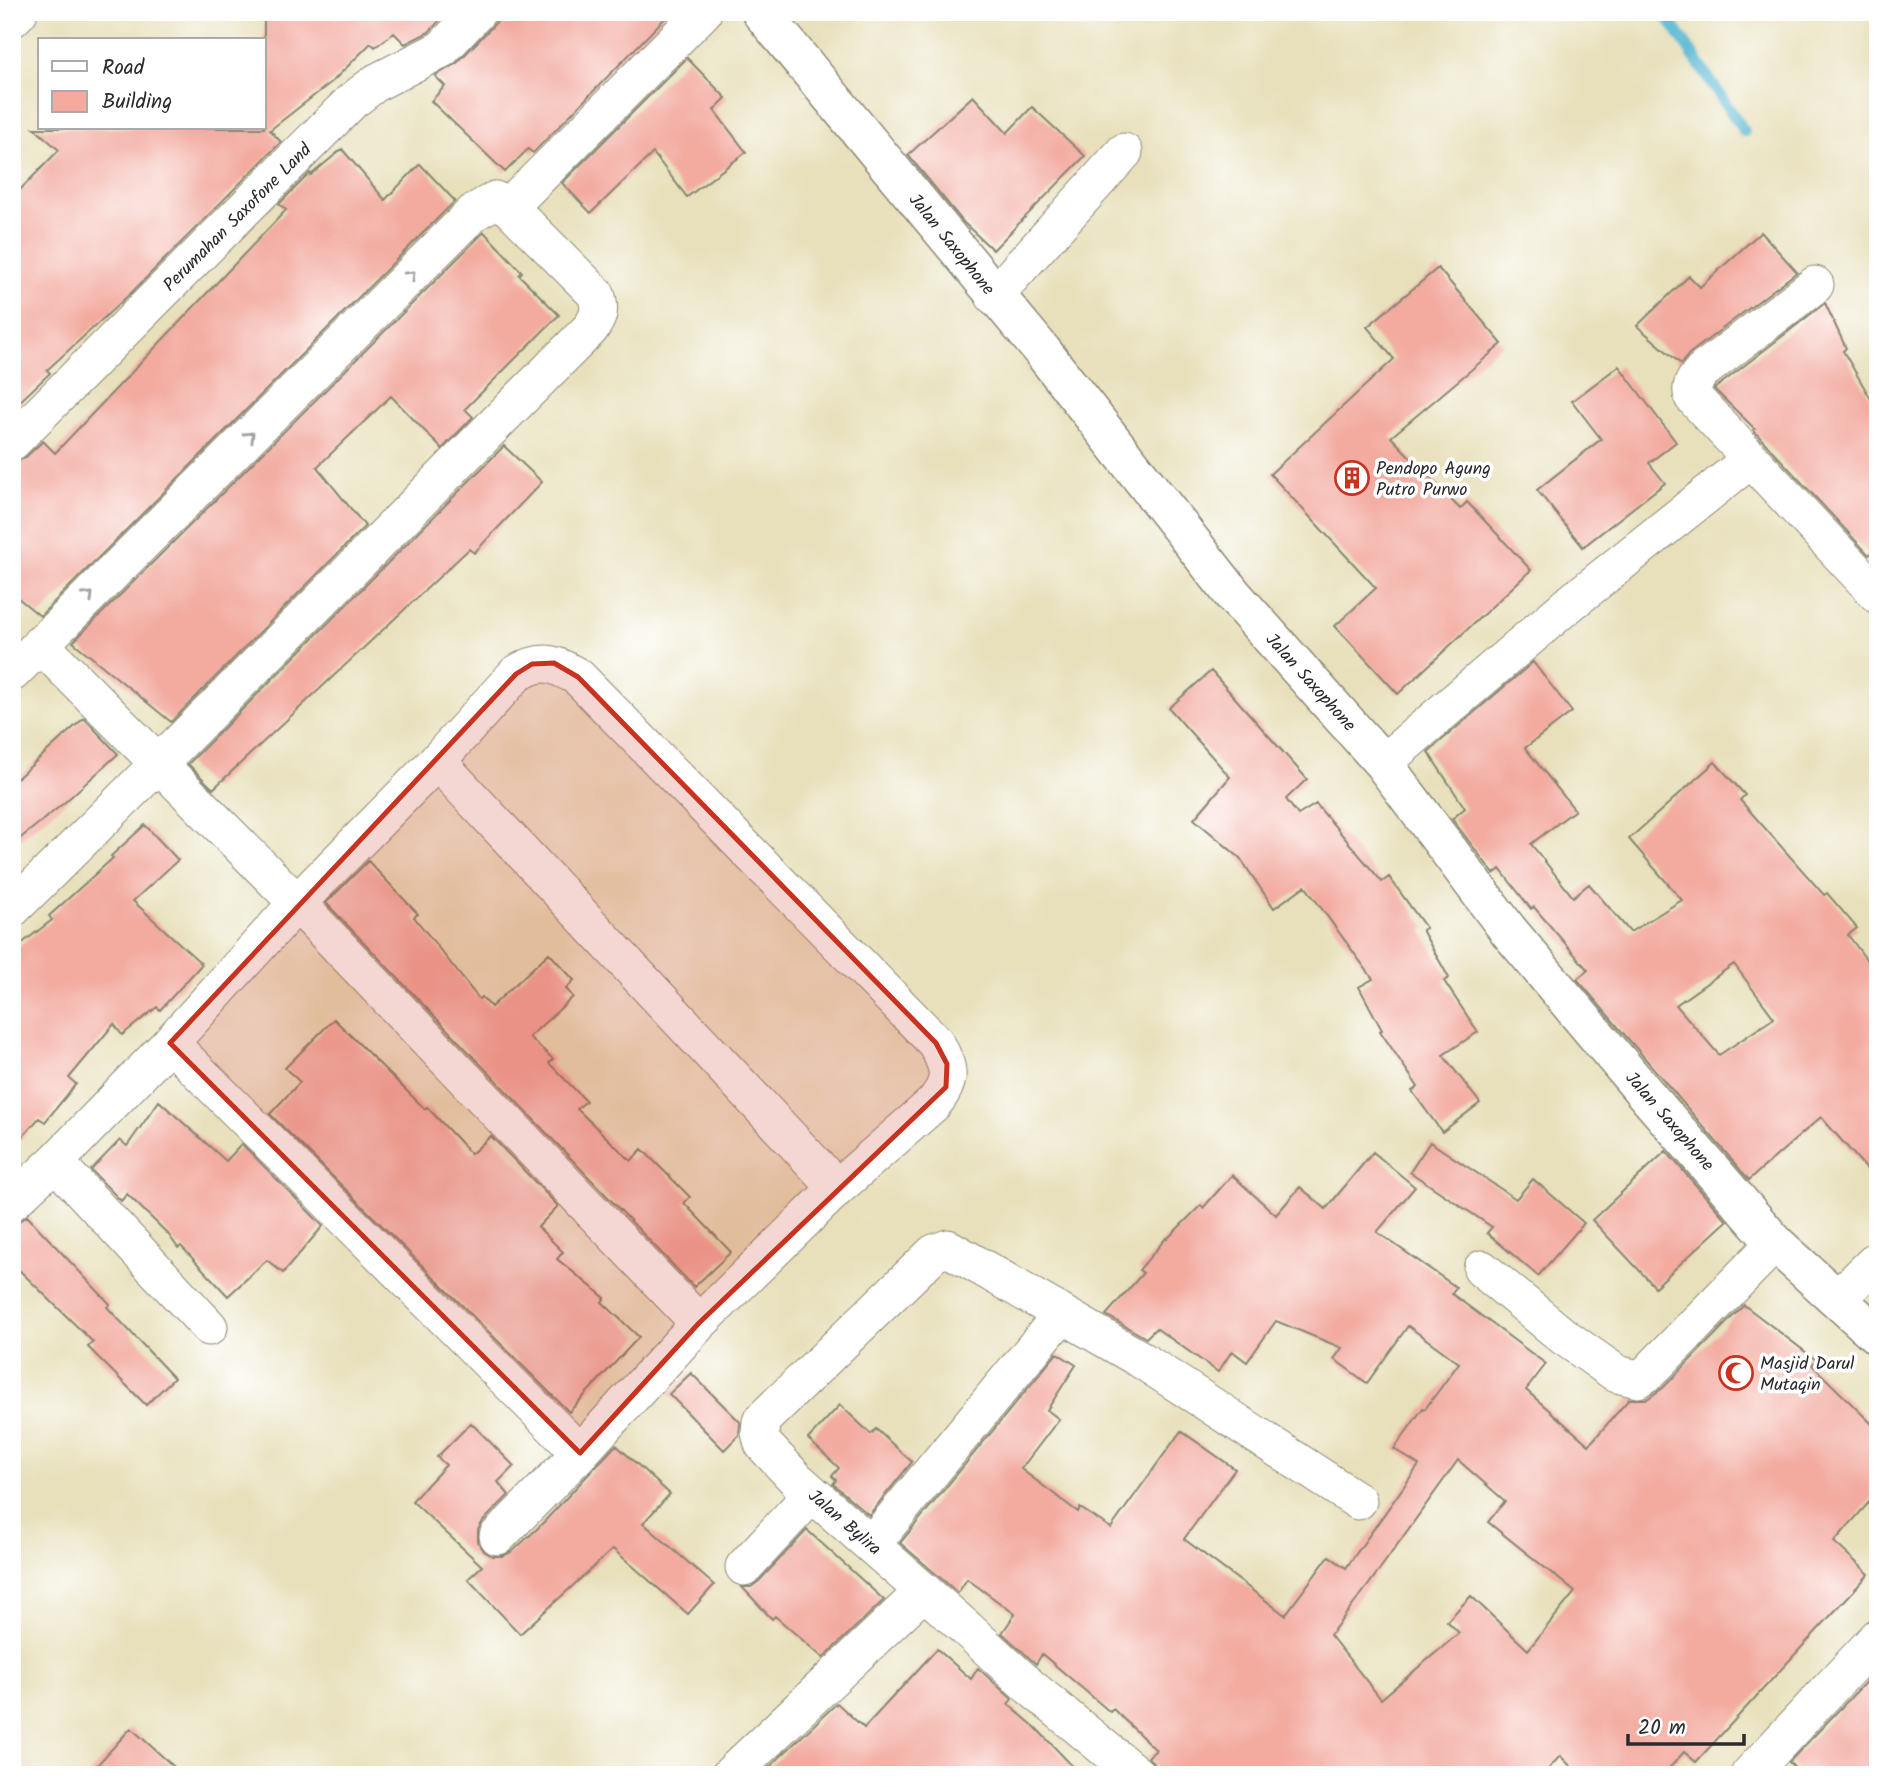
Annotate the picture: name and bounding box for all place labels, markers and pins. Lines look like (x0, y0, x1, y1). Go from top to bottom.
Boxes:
place label: Pendopo Agung Putro Purwo (1376, 455, 1491, 505)
building icon: Pendopo Agung Putro Purwo (1333, 459, 1371, 497)
place label: Masjid Darul Mutaqin (1760, 1350, 1855, 1400)
mosque icon: Masjid Darul Mutaqin (1717, 1354, 1755, 1392)

